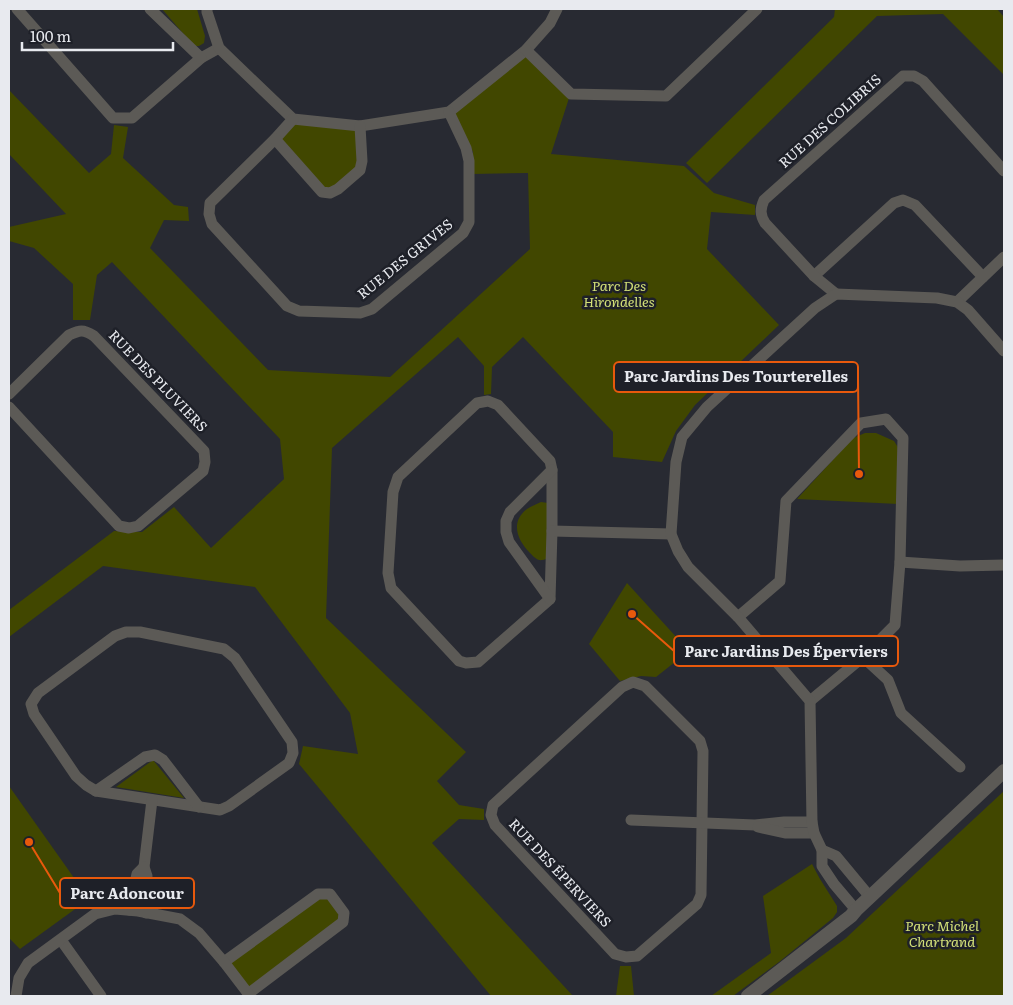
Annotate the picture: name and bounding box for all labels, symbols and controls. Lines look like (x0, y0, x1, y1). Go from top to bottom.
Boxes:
scale bar (22, 20, 174, 52)
text: 100 m (30, 24, 71, 47)
street label: RUE DES COLIBRIS (774, 69, 885, 172)
street label: RUE DES GRIVES (353, 214, 456, 303)
park label: Parc Des Hirondelles (583, 275, 655, 311)
street label: RUE DES PLUVIERS (105, 325, 213, 436)
callout: Parc Jardins Des Tourterelles (614, 362, 858, 392)
text: Parc Jardins Des Tourterelles (624, 364, 849, 387)
callout: Parc Jardins Des Éperviers (674, 636, 898, 666)
text: Parc Jardins Des Éperviers (684, 639, 888, 662)
street label: RUE DES ÉPERVIERS (505, 814, 616, 931)
callout: Parc Adoncour (60, 878, 194, 908)
text: Parc Adoncour (70, 881, 184, 904)
park label: Parc Michel Chartrand (905, 915, 979, 951)

